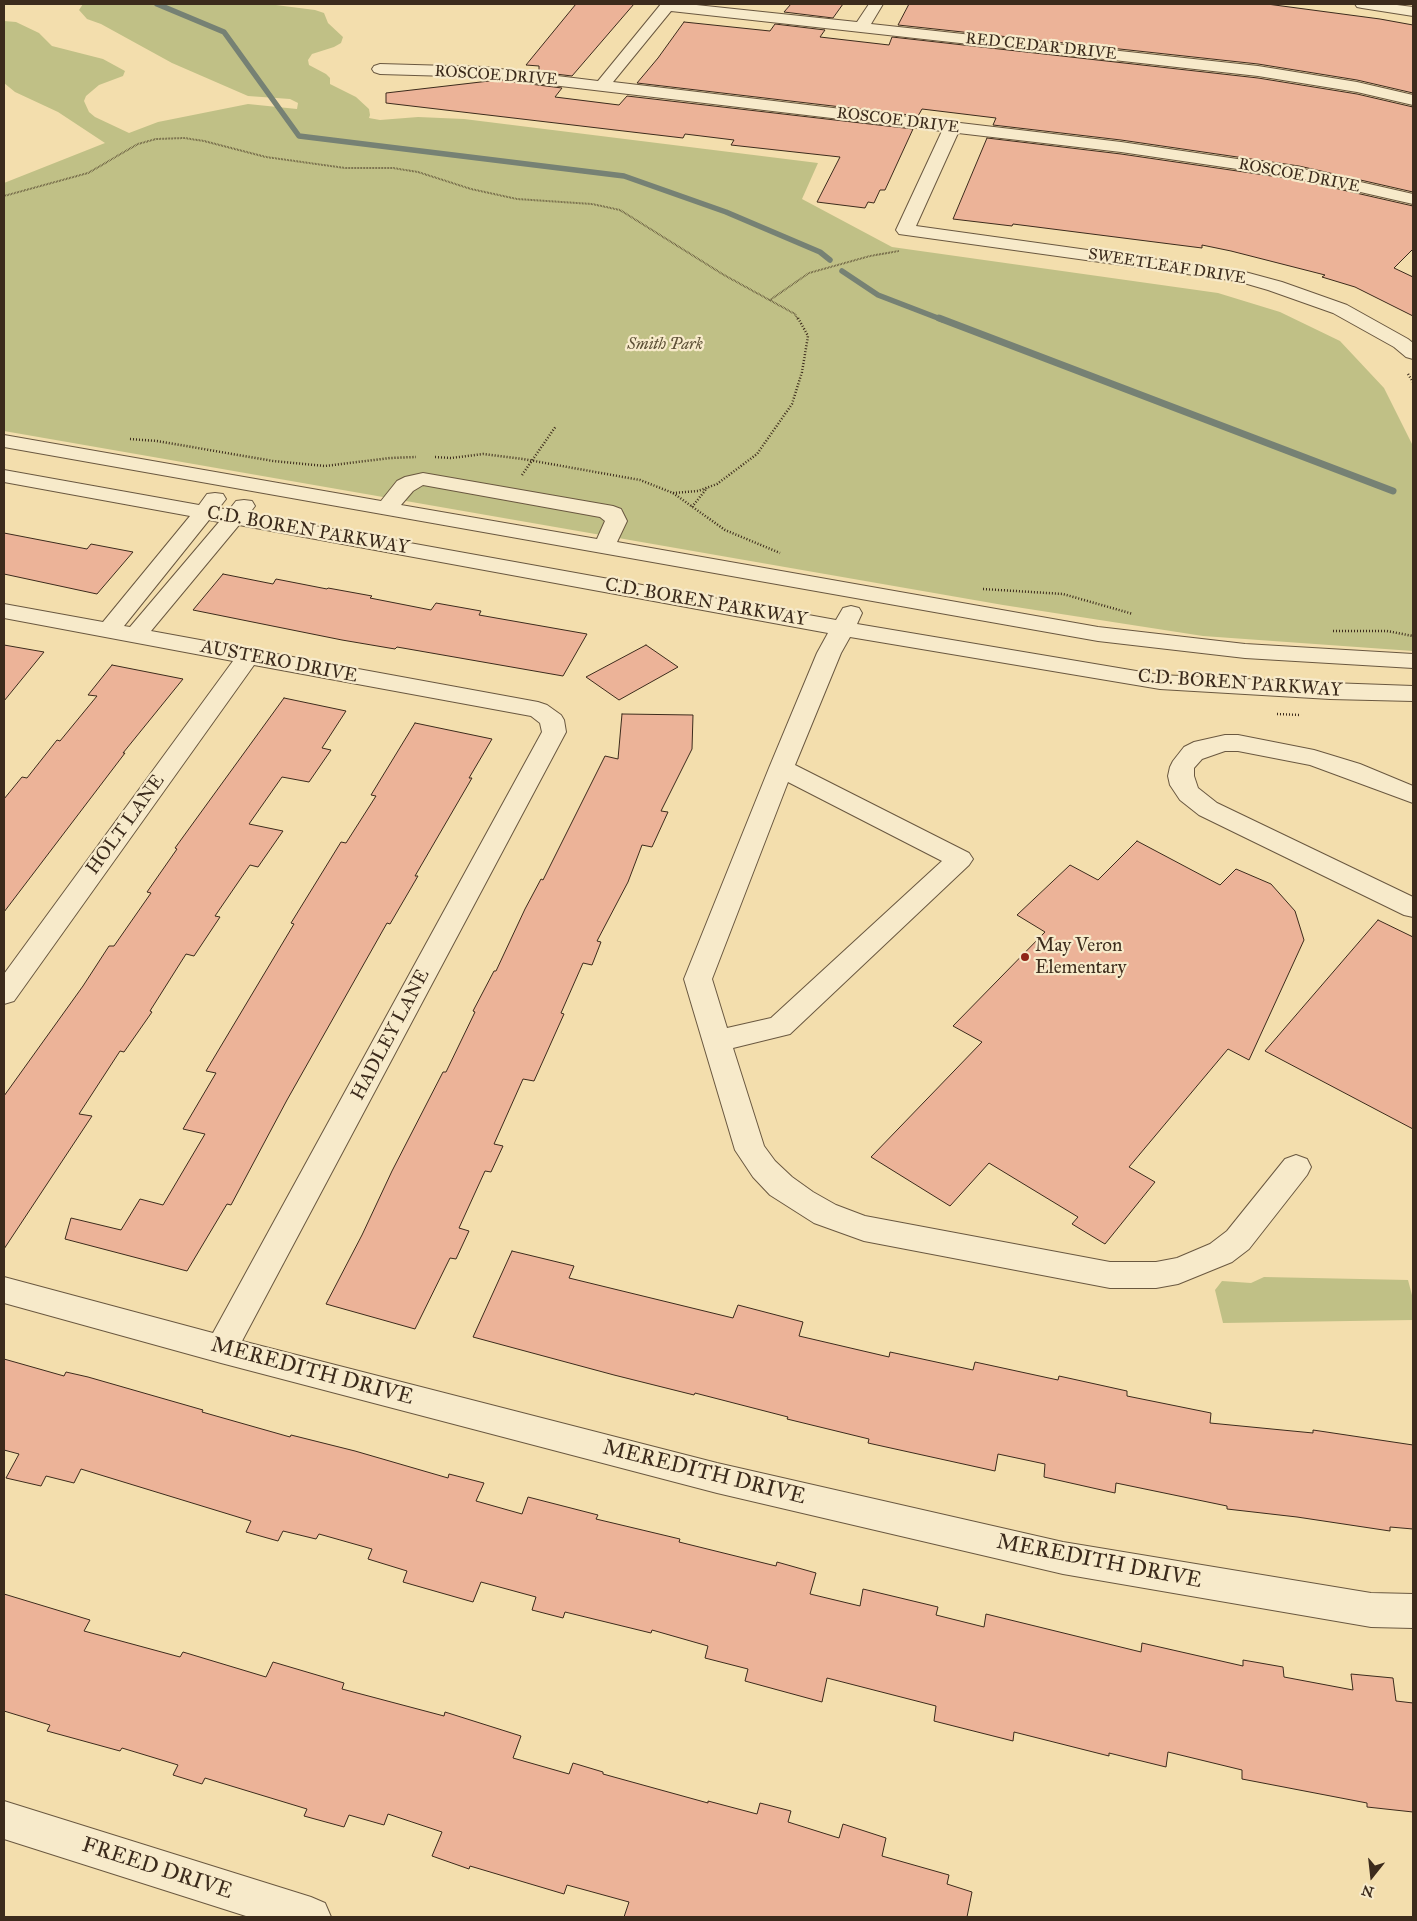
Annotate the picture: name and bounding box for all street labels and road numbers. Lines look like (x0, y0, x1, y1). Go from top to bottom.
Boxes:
street label: RED CEDAR DRIVE (964, 30, 1118, 64)
street label: ROSCOE DRIVE (434, 62, 558, 90)
street label: ROSCOE DRIVE (836, 104, 960, 138)
street label: ROSCOE DRIVE (1237, 155, 1361, 197)
street label: SWEETLEAF DRIVE (1087, 245, 1247, 289)
street label: C.D. BOREN PARKWAY (205, 502, 411, 560)
street label: C.D. BOREN PARKWAY (603, 574, 809, 632)
street label: AUSTERO DRIVE (199, 636, 359, 688)
street label: C.D. BOREN PARKWAY (1137, 665, 1343, 703)
street label: HOLT LANE (82, 770, 170, 880)
street label: HADLEY LANE (347, 966, 435, 1104)
street label: MEREDITH DRIVE (208, 1332, 416, 1412)
street label: MEREDITH DRIVE (600, 1435, 808, 1511)
street label: MEREDITH DRIVE (994, 1529, 1204, 1595)
street label: FREED DRIVE (78, 1832, 236, 1906)

